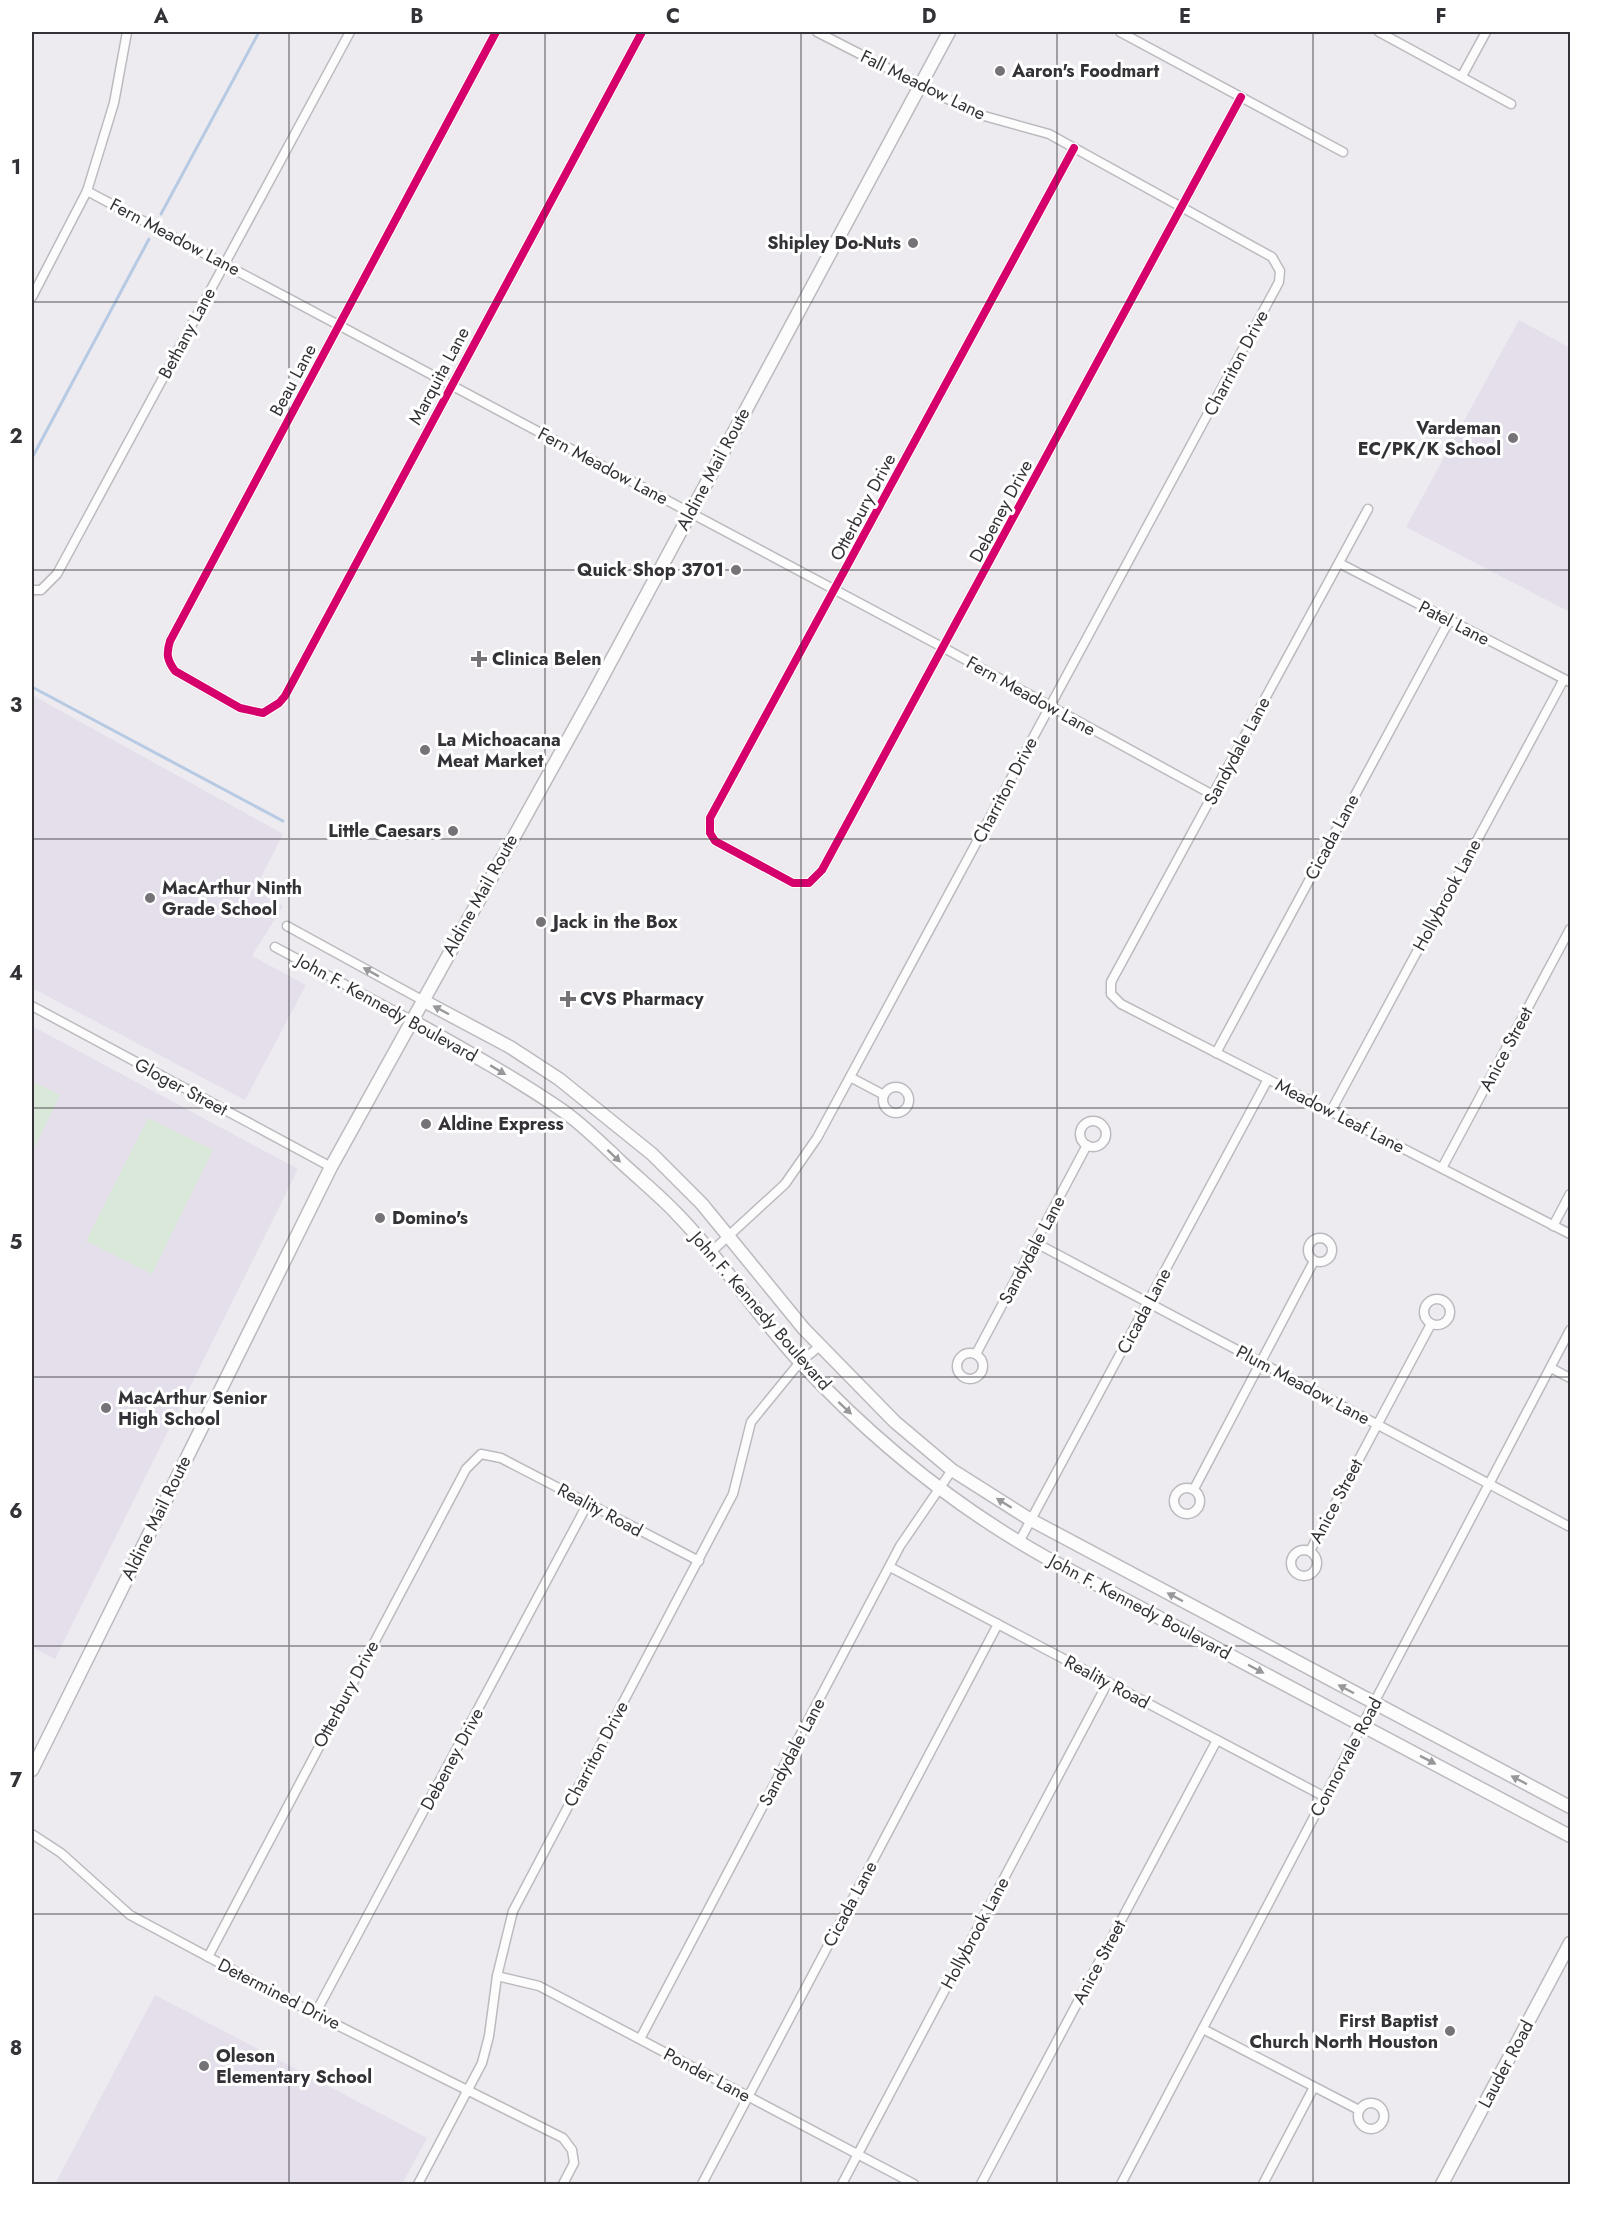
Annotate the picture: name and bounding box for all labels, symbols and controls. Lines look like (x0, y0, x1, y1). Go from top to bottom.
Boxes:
text: A (153, 2, 169, 31)
text: B (410, 2, 424, 31)
text: C (666, 2, 680, 31)
text: D (922, 2, 936, 31)
text: E (1179, 2, 1191, 31)
text: F (1435, 2, 1447, 31)
street label: Fall Meadow Lane (856, 43, 990, 127)
place label: Aaron's Foodmart (1011, 58, 1159, 84)
marker: Aaron's Foodmart (993, 64, 1007, 78)
text: 1 (11, 153, 21, 182)
street label: Fern Meadow Lane (105, 192, 245, 282)
place label: Shipley Do-Nuts (767, 230, 901, 256)
marker: Shipley Do-Nuts (906, 236, 920, 250)
street label: Bethany Lane (152, 283, 222, 383)
street label: Charriton Drive (1197, 305, 1275, 421)
street label: Marquita Lane (402, 322, 476, 430)
street label: Beau Lane (263, 339, 323, 421)
street label: Aldine Mail Route (670, 403, 756, 535)
place label: Vardeman EC/PK/K School (1358, 415, 1501, 462)
street label: Fern Meadow Lane (533, 421, 673, 511)
text: 2 (9, 422, 23, 451)
marker: Vardeman EC/PK/K School (1506, 431, 1520, 445)
street label: Otterbury Drive (824, 449, 902, 565)
street label: Debeney Drive (963, 455, 1039, 567)
place label: Quick Shop 3701 (577, 557, 724, 583)
marker: Quick Shop 3701 (729, 563, 743, 577)
street label: Patel Lane (1414, 594, 1494, 652)
place label: Clinica Belen (492, 646, 602, 672)
marker: Clinica Belen (470, 650, 488, 668)
street label: Fern Meadow Lane (962, 650, 1100, 742)
text: 3 (10, 691, 22, 720)
street label: Sandydale Lane (1198, 692, 1276, 810)
place label: La Michoacana Meat Market (437, 727, 561, 774)
street label: Charriton Drive (966, 732, 1044, 848)
marker: La Michoacana Meat Market (418, 743, 432, 757)
street label: Cicada Lane (1298, 789, 1366, 885)
place label: Little Caesars (328, 818, 441, 844)
marker: Little Caesars (446, 824, 460, 838)
street label: Aldine Mail Route (436, 829, 524, 961)
street label: Hollybrook Lane (1407, 834, 1487, 956)
place label: MacArthur Ninth Grade School (162, 875, 302, 922)
marker: MacArthur Ninth Grade School (143, 891, 157, 905)
place label: Jack in the Box (550, 909, 678, 935)
marker: Jack in the Box (534, 915, 548, 929)
street label: John F. Kennedy Boulevard (290, 946, 482, 1069)
text: 4 (9, 959, 23, 988)
one-way arrow (362, 967, 379, 977)
place label: CVS Pharmacy (580, 986, 704, 1012)
marker: CVS Pharmacy (561, 992, 575, 1006)
street label: Anice Street (1473, 1002, 1539, 1096)
one-way arrow (433, 1006, 450, 1015)
street label: Gloger Street (130, 1052, 233, 1123)
one-way arrow (490, 1064, 506, 1075)
street label: Meadow Leaf Lane (1271, 1072, 1409, 1160)
place label: Aldine Express (437, 1111, 564, 1137)
marker: Aldine Express (419, 1117, 433, 1131)
one-way arrow (607, 1149, 622, 1163)
street label: Sandydale Lane (993, 1191, 1071, 1309)
place label: Domino's (392, 1205, 468, 1231)
marker: Domino's (373, 1211, 387, 1225)
street label: John F. Kennedy Boulevard (683, 1224, 837, 1396)
text: 5 (10, 1228, 23, 1257)
street label: Cicada Lane (1110, 1263, 1178, 1359)
street label: Plum Meadow Lane (1231, 1339, 1375, 1431)
place label: MacArthur Senior High School (118, 1385, 268, 1432)
one-way arrow (838, 1400, 852, 1414)
marker: MacArthur Senior High School (99, 1401, 113, 1415)
street label: Aldine Mail Route (115, 1451, 197, 1585)
street label: Anice Street (1303, 1454, 1369, 1548)
street label: Reality Road (553, 1477, 647, 1543)
text: 6 (9, 1497, 23, 1526)
one-way arrow (996, 1497, 1012, 1508)
street label: John F. Kennedy Boulevard (1042, 1547, 1236, 1666)
one-way arrow (1166, 1592, 1183, 1602)
street label: Otterbury Drive (307, 1636, 385, 1752)
street label: Reality Road (1060, 1649, 1154, 1715)
one-way arrow (1247, 1664, 1264, 1674)
one-way arrow (1338, 1684, 1355, 1694)
street label: Sandydale Lane (753, 1693, 831, 1811)
street label: Connorvale Road (1304, 1693, 1388, 1821)
street label: Charriton Drive (557, 1696, 635, 1812)
street label: Debeney Drive (414, 1703, 490, 1815)
one-way arrow (1420, 1755, 1437, 1765)
text: 7 (10, 1766, 23, 1795)
one-way arrow (1510, 1775, 1527, 1785)
street label: Cicada Lane (816, 1856, 884, 1952)
street label: Hollybrook Lane (935, 1872, 1015, 1994)
street label: Anice Street (1066, 1915, 1132, 2009)
street label: Determined Drive (213, 1952, 345, 2036)
place label: First Baptist Church North Houston (1249, 2008, 1438, 2055)
street label: Lauder Road (1472, 2015, 1540, 2113)
marker: First Baptist Church North Houston (1443, 2024, 1457, 2038)
text: 8 (10, 2034, 22, 2063)
street label: Ponder Lane (659, 2041, 755, 2109)
place label: Oleson Elementary School (216, 2043, 372, 2090)
marker: Oleson Elementary School (197, 2059, 211, 2073)

